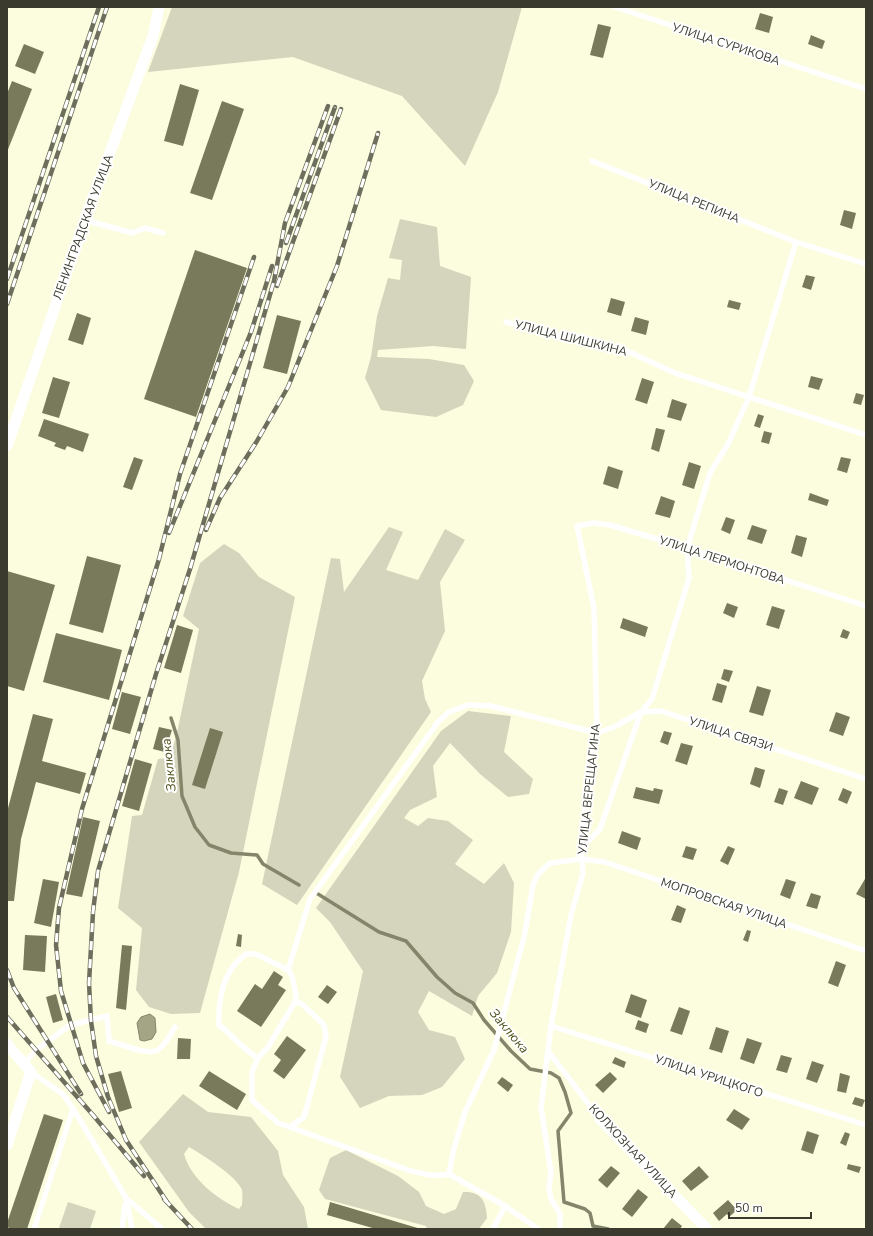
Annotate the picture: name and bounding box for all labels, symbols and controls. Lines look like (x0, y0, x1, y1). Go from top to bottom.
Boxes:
street label: УЛИЦА СУРИКОВА (669, 19, 782, 69)
street label: ЛЕНИНГРАДСКАЯ УЛИЦА (49, 152, 117, 302)
street label: УЛИЦА РЕПИНА (645, 175, 742, 227)
street label: УЛИЦА ШИШКИНА (512, 316, 629, 360)
street label: УЛИЦА ЛЕРМОНТОВА (656, 532, 787, 588)
street label: УЛИЦА СВЯЗИ (686, 713, 775, 755)
street label: УЛИЦА ВЕРЕЩАГИНА (574, 722, 604, 856)
water label: Заклюка (157, 737, 181, 793)
street label: МОПРОВСКАЯ УЛИЦА (659, 874, 789, 932)
water label: Заклюка (485, 1005, 533, 1057)
street label: УЛИЦА УРИЦКОГО (652, 1051, 765, 1101)
street label: КОЛХОЗНАЯ УЛИЦА (585, 1101, 681, 1202)
scale bar (729, 1194, 811, 1220)
text: 50 m (735, 1200, 763, 1216)

